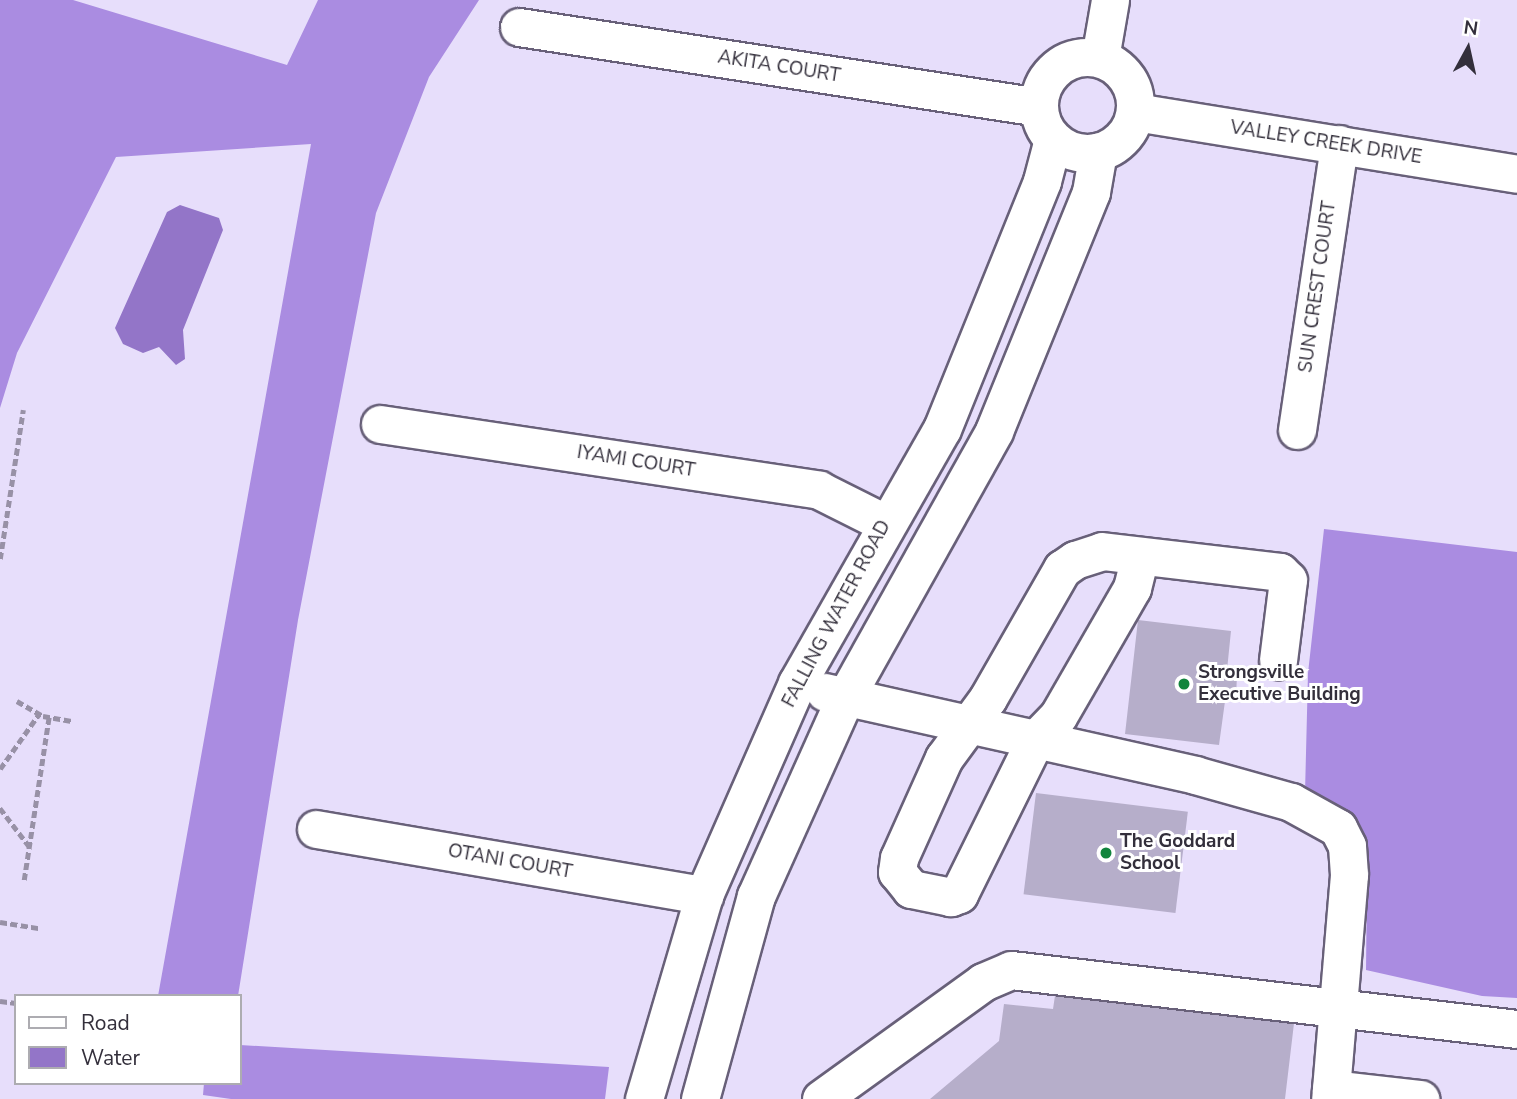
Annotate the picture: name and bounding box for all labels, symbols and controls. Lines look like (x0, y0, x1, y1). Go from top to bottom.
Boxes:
north arrow (1433, 14, 1503, 84)
text: N (1462, 14, 1480, 42)
street label: AKITA COURT (716, 46, 842, 88)
street label: VALLEY CREEK DRIVE (1228, 117, 1424, 169)
street label: SUN CREST COURT (1295, 200, 1341, 374)
street label: IYAMI COURT (575, 441, 697, 483)
street label: FALLING WATER ROAD (778, 517, 896, 711)
place label: Strongsville Executive Building (1198, 662, 1361, 706)
marker: Strongsville Executive Building (1176, 676, 1192, 692)
place label: The Goddard School (1120, 831, 1235, 875)
street label: OTANI COURT (446, 840, 574, 884)
marker: The Goddard School (1098, 845, 1114, 861)
legend (14, 994, 242, 1085)
text: Road (81, 1009, 130, 1037)
text: Water (81, 1044, 140, 1072)

